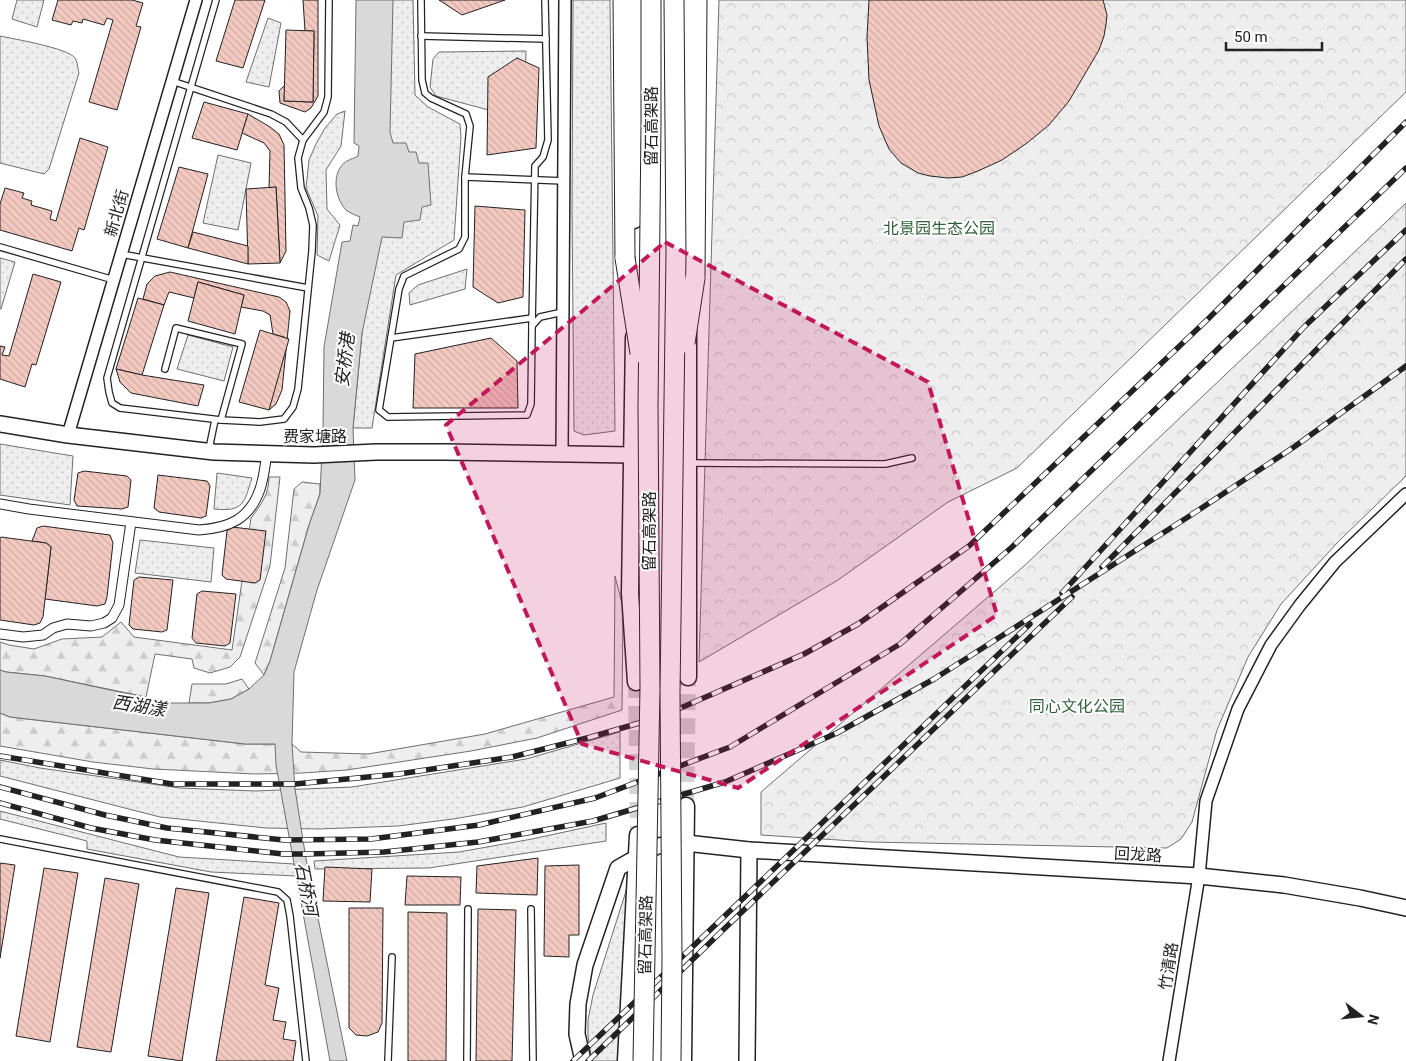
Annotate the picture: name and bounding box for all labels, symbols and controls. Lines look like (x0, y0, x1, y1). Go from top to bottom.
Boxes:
scale bar (1226, 20, 1322, 52)
text: 50 m (1234, 28, 1268, 46)
street label: 留石高架路 (642, 86, 661, 166)
street label: 新北街 (101, 187, 132, 239)
park label: 北景园生态公园 (883, 219, 995, 238)
water label: 安桥港 (331, 329, 359, 388)
street label: 费家塘路 (283, 427, 347, 446)
street label: 留石高架路 (640, 491, 659, 571)
water label: 西湖漾 (111, 691, 169, 720)
park label: 同心文化公园 (1029, 697, 1125, 716)
street label: 回龙路 (1114, 844, 1162, 865)
water label: 石桥河 (291, 860, 323, 920)
street label: 留石高架路 (635, 895, 656, 975)
street label: 竹清路 (1155, 941, 1182, 991)
north arrow (1336, 991, 1386, 1041)
text: N (1364, 1013, 1383, 1027)

